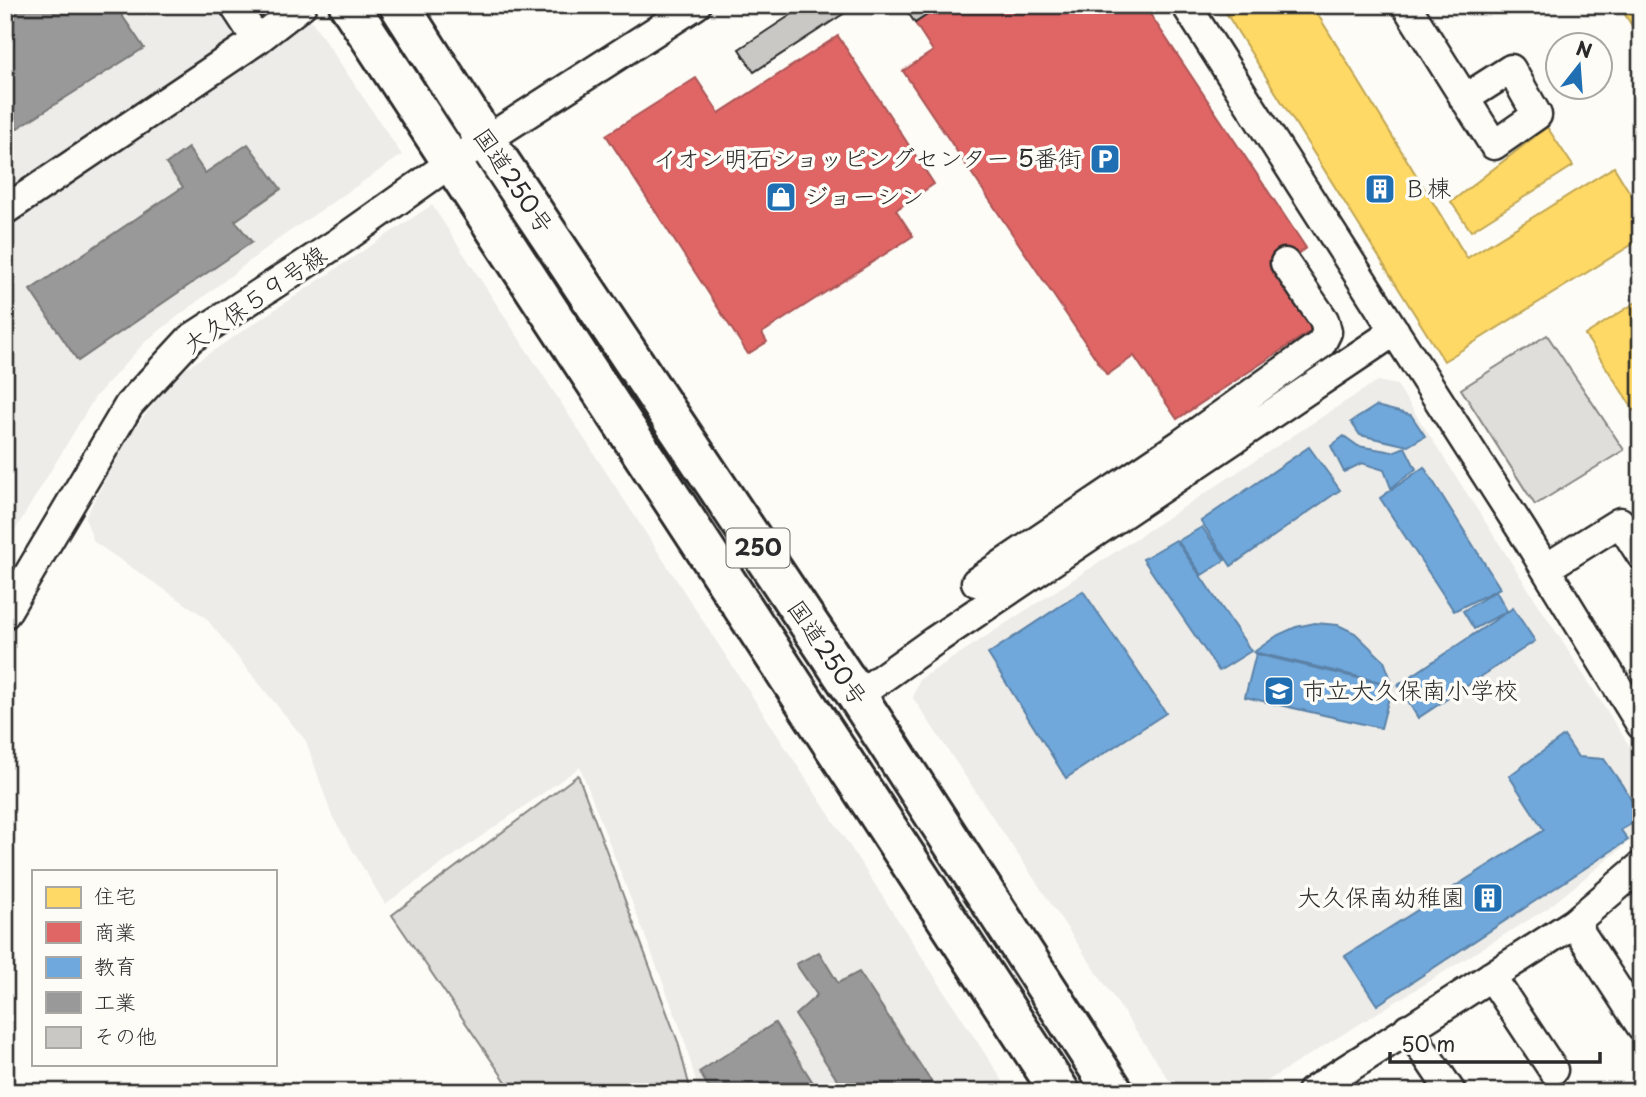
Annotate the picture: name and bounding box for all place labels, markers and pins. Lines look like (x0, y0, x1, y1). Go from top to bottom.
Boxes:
place label: イオン明石ショッピングセンター 5番街 (653, 139, 1082, 175)
parking icon: イオン明石ショッピングセンター 5番街 (1088, 142, 1122, 176)
place label: Ｂ棟 (1403, 169, 1451, 205)
building icon: Ｂ棟 (1363, 172, 1397, 206)
place label: ジョーシン (804, 177, 924, 213)
shop icon: ジョーシン (764, 180, 798, 214)
place label: 市立大久保南小学校 (1302, 671, 1518, 707)
school or university icon: 市立大久保南小学校 (1262, 674, 1296, 708)
place label: 大久保南幼稚園 (1297, 878, 1465, 914)
building icon: 大久保南幼稚園 (1471, 881, 1505, 915)

